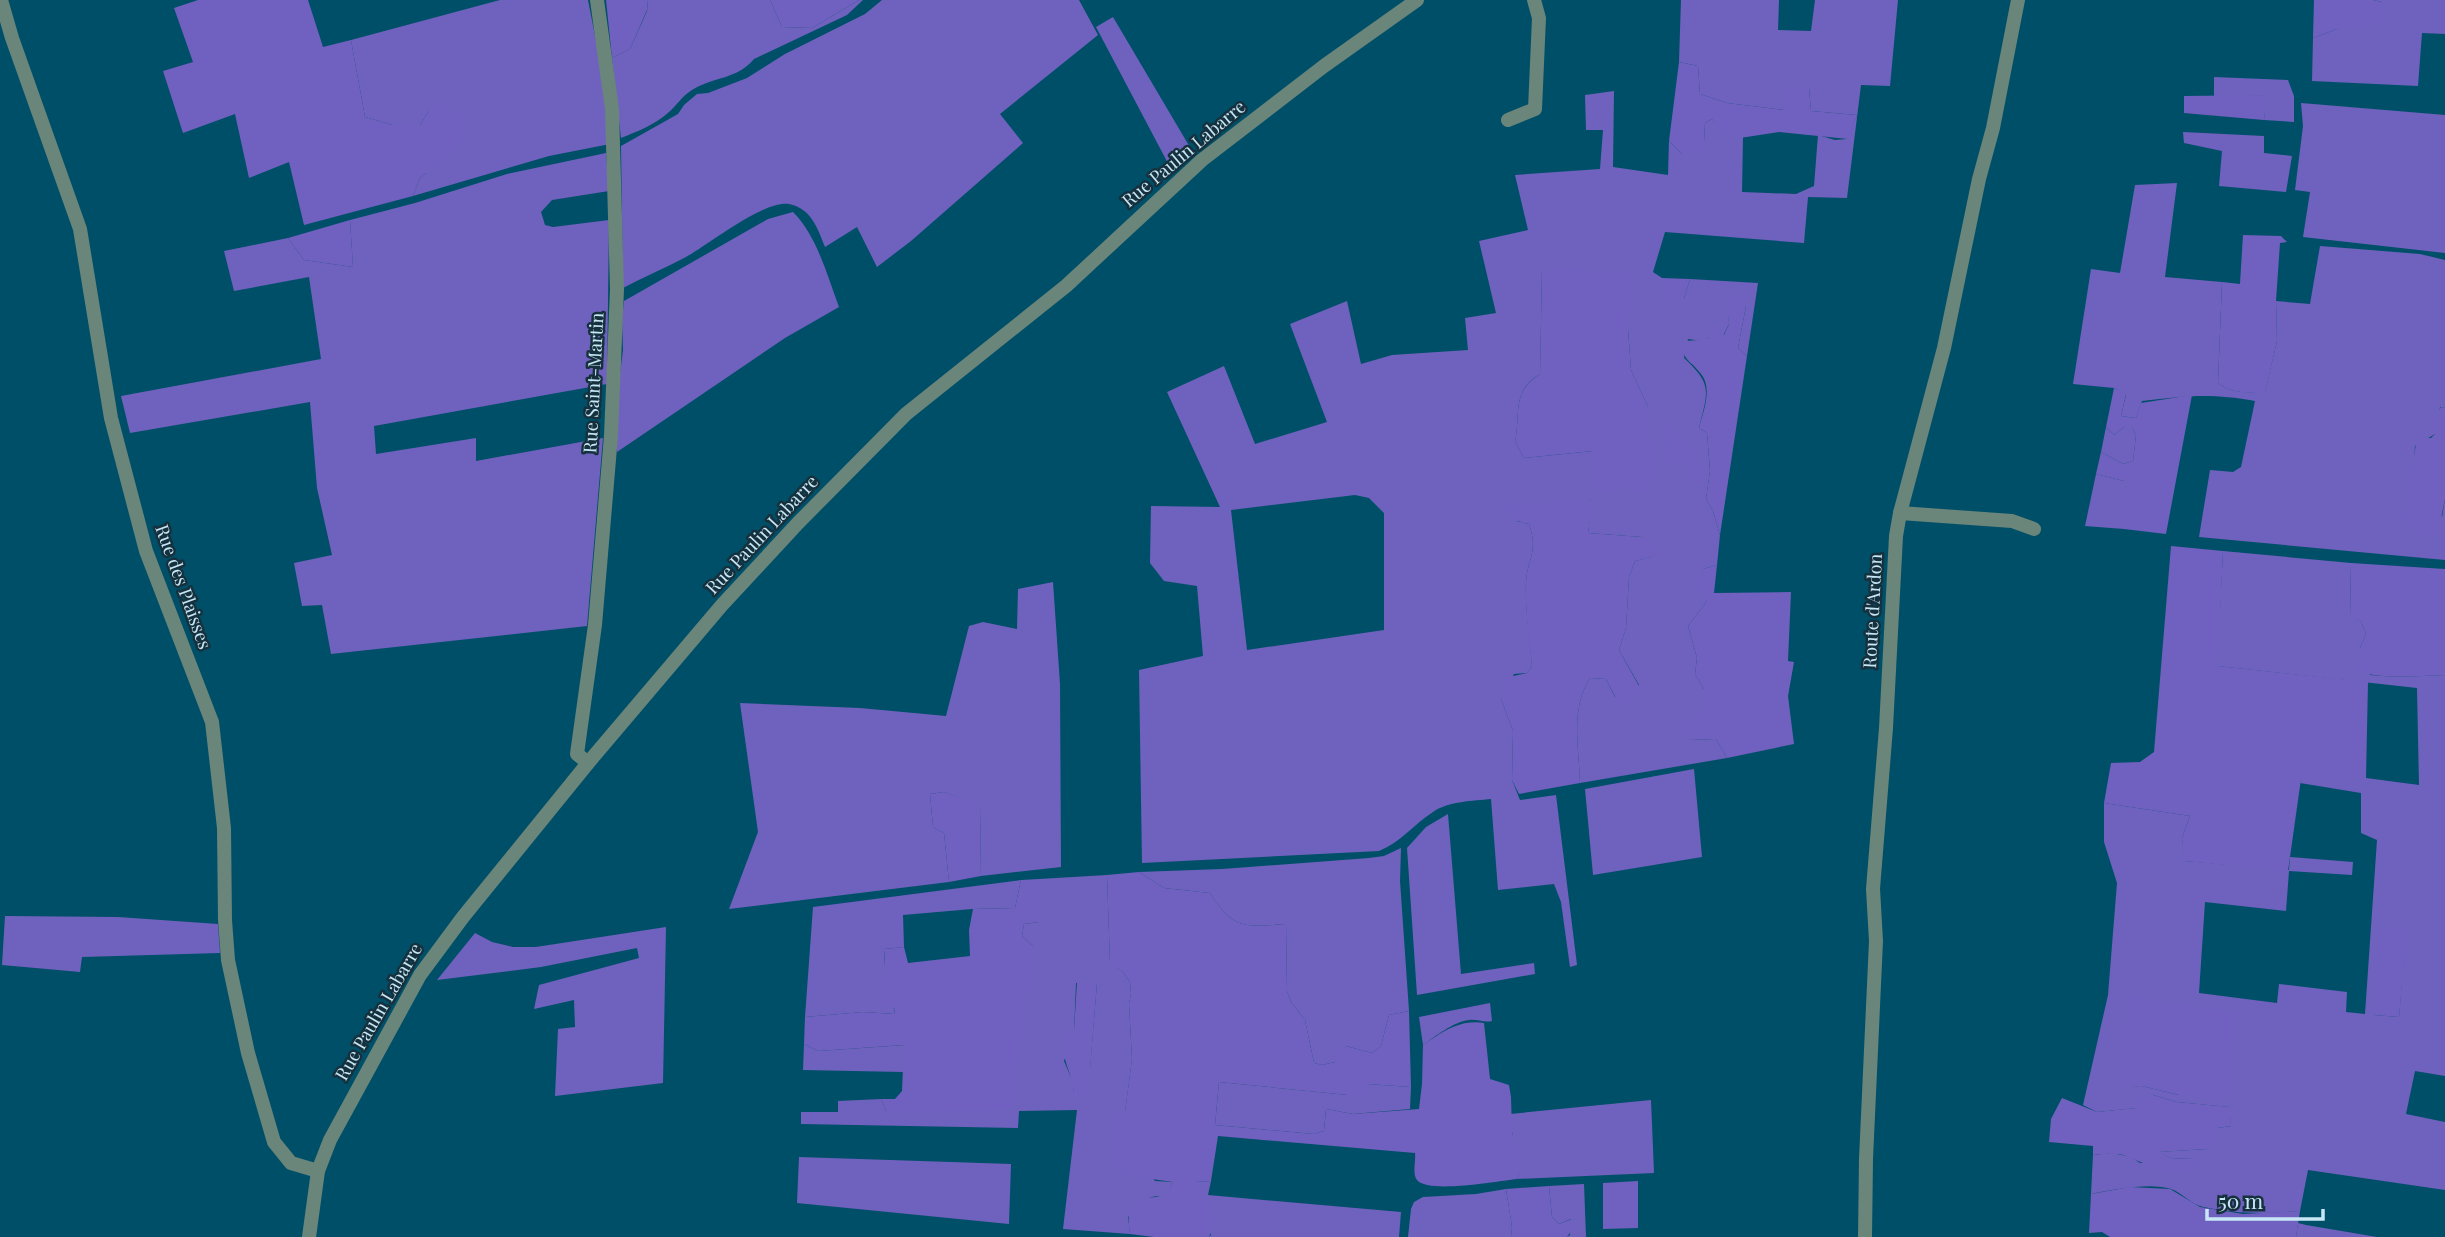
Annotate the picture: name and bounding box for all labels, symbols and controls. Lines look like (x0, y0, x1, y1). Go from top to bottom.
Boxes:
street label: Rue Paulin Labarre (1116, 94, 1250, 212)
street label: Rue Saint-Martin (577, 312, 609, 454)
street label: Rue Paulin Labarre (700, 470, 823, 599)
street label: Rue des Plaisses (150, 521, 218, 652)
street label: Route d'Ardon (1857, 553, 1887, 669)
street label: Rue Paulin Labarre (329, 939, 427, 1084)
scale bar (2207, 1178, 2322, 1222)
text: 50 m (2218, 1186, 2264, 1214)

